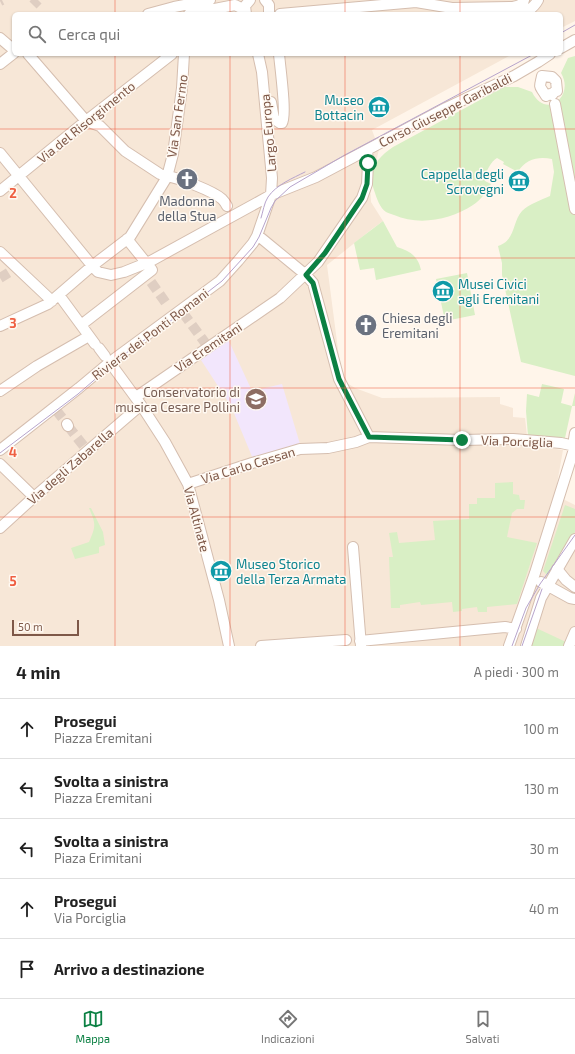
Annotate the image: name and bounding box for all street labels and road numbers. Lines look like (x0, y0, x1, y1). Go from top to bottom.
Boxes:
street label: Corso Giuseppe Garibaldi (376, 69, 514, 151)
street label: Via San Fermo (163, 73, 191, 159)
street label: Via del Risorgimento (34, 78, 138, 166)
street label: Largo Europa (257, 93, 279, 173)
street label: Riviera dei Ponti Romani (88, 285, 212, 383)
street label: Via Eremitani (171, 319, 245, 375)
street label: Via degli Zabarella (24, 424, 116, 508)
street label: Via Porciglia (481, 432, 553, 450)
street label: Via Carlo Cassan (199, 443, 297, 487)
street label: Via Altinate (181, 484, 213, 554)

